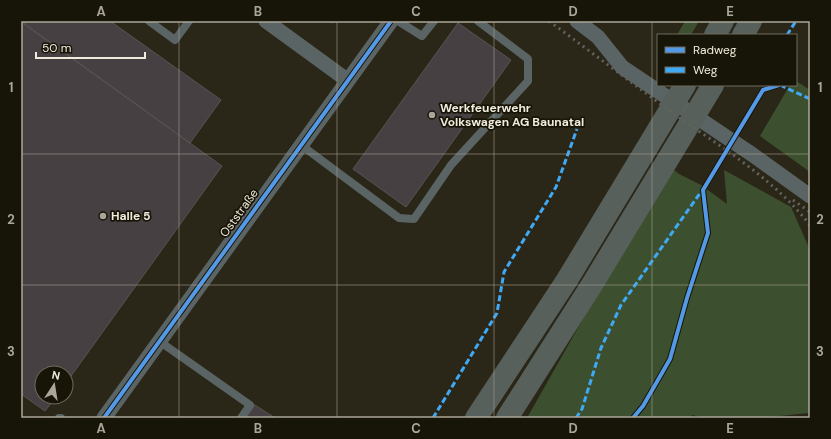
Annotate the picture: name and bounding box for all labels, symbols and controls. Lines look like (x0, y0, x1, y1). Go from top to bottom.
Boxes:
text: A (96, 3, 106, 20)
text: B (254, 3, 262, 20)
text: C (411, 3, 421, 20)
text: D (568, 3, 578, 20)
text: E (726, 3, 734, 20)
scale bar (36, 34, 145, 60)
legend (657, 34, 797, 86)
text: 50 m (42, 40, 71, 56)
text: Radweg (693, 42, 737, 58)
text: Weg (693, 62, 718, 78)
text: 1 (9, 79, 13, 96)
text: 1 (818, 79, 822, 96)
place label: Werkfeuerwehr Volkswagen AG Baunatal (440, 100, 584, 130)
marker: Werkfeuerwehr Volkswagen AG Baunatal (427, 110, 437, 120)
street label: Oststraße (216, 186, 262, 240)
place label: Halle 5 (111, 208, 151, 224)
text: 2 (7, 211, 15, 228)
marker: Halle 5 (98, 211, 108, 221)
text: 2 (816, 211, 824, 228)
text: 3 (7, 343, 15, 360)
text: 3 (816, 343, 824, 360)
north arrow (34, 365, 74, 405)
text: N (51, 368, 61, 383)
text: A (96, 420, 106, 437)
text: B (254, 420, 262, 437)
text: C (411, 420, 421, 437)
text: D (568, 420, 578, 437)
text: E (726, 420, 734, 437)

